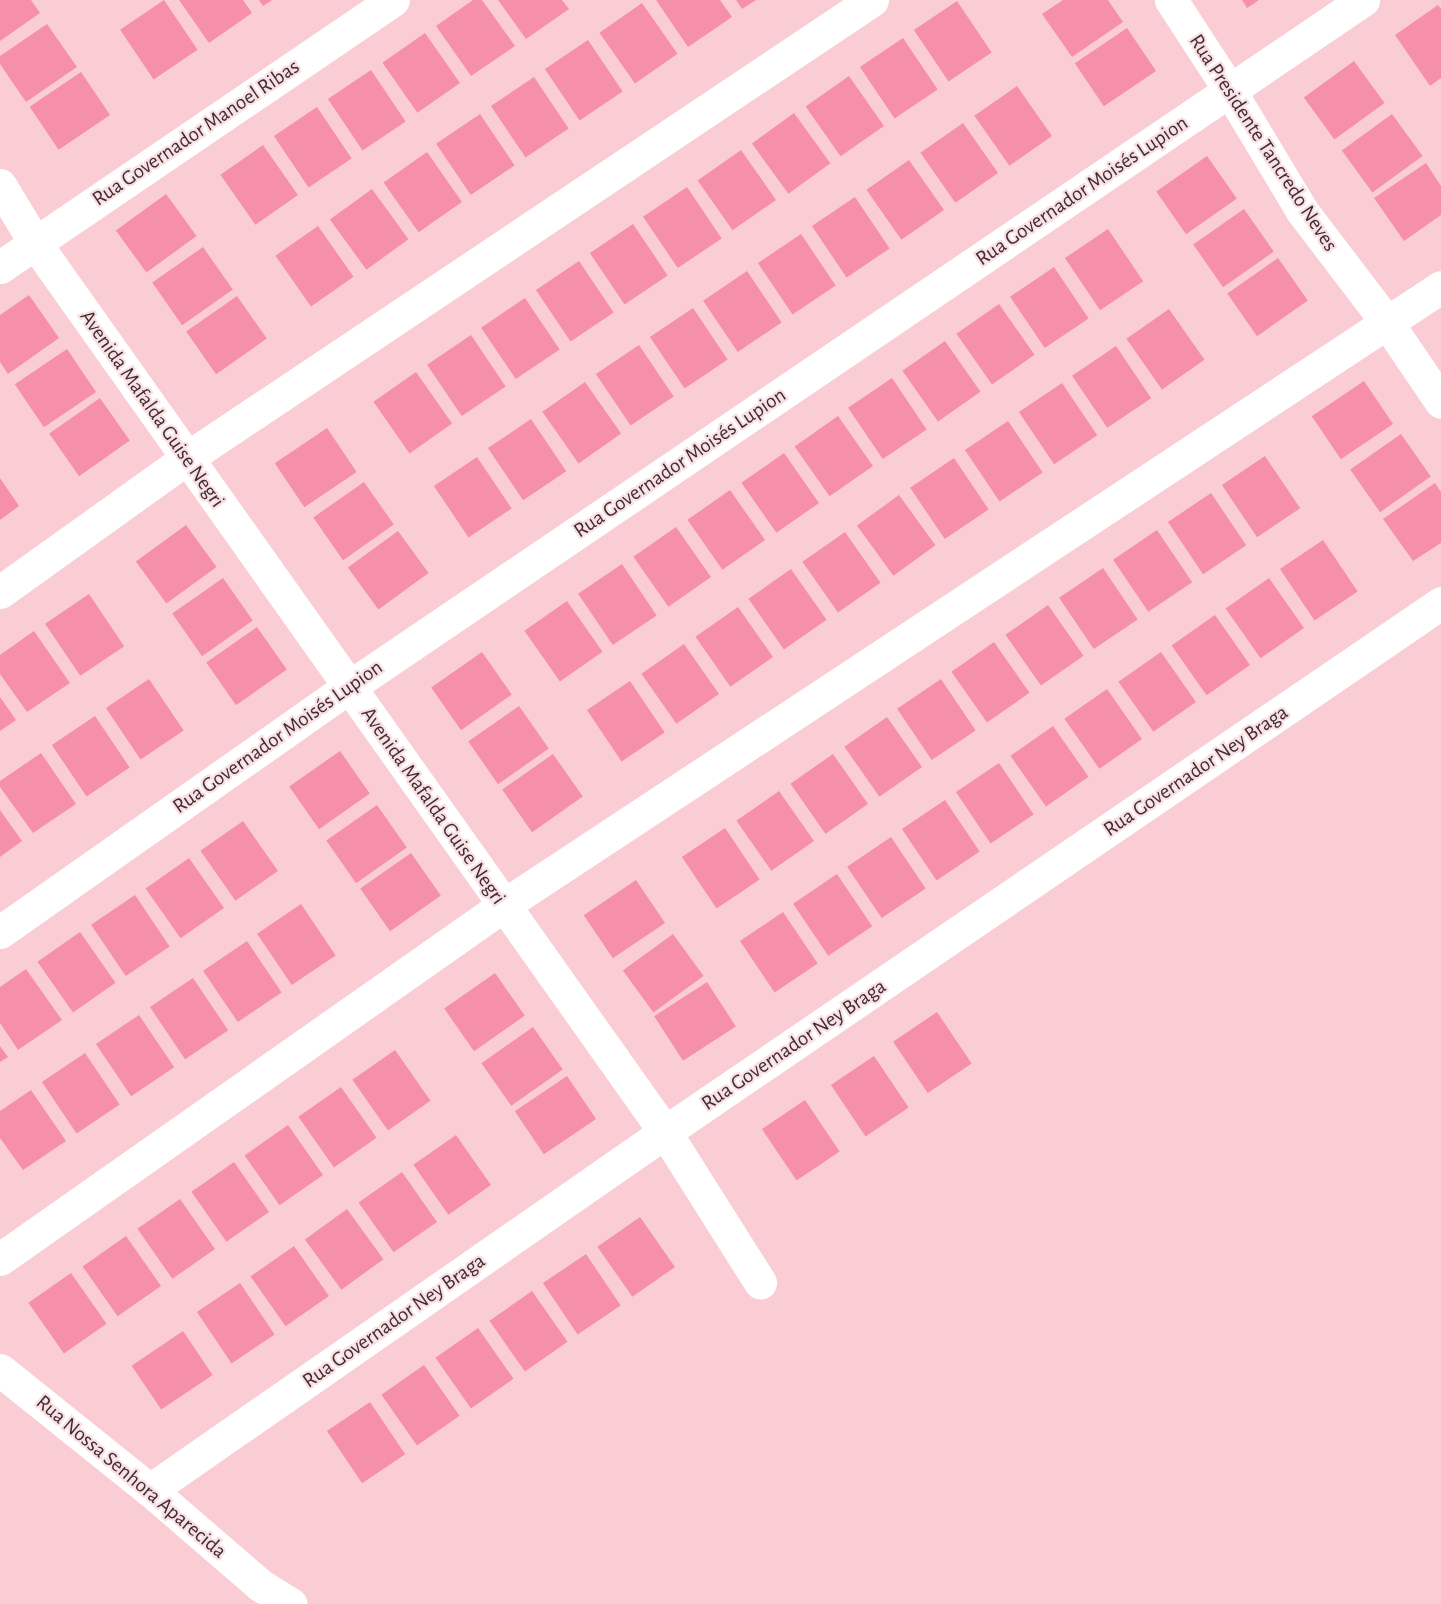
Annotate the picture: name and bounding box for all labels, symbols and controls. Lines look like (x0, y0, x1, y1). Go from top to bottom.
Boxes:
street label: Rua Presidente Tancredo Neves (1183, 30, 1343, 256)
street label: Rua Governador Manoel Ribas (88, 54, 304, 212)
street label: Rua Governador Moisés Lupion (971, 111, 1193, 271)
street label: Avenida Mafalda Guise Negri (74, 305, 230, 513)
street label: Rua Governador Moisés Lupion (569, 383, 791, 543)
street label: Rua Governador Moisés Lupion (168, 655, 388, 819)
street label: Rua Governador Ney Braga (1099, 700, 1293, 842)
street label: Avenida Mafalda Guise Negri (355, 702, 511, 910)
street label: Rua Governador Ney Braga (697, 974, 891, 1116)
street label: Rua Governador Ney Braga (298, 1248, 490, 1394)
street label: Rua Nossa Senhora Aparecida (31, 1390, 231, 1564)

